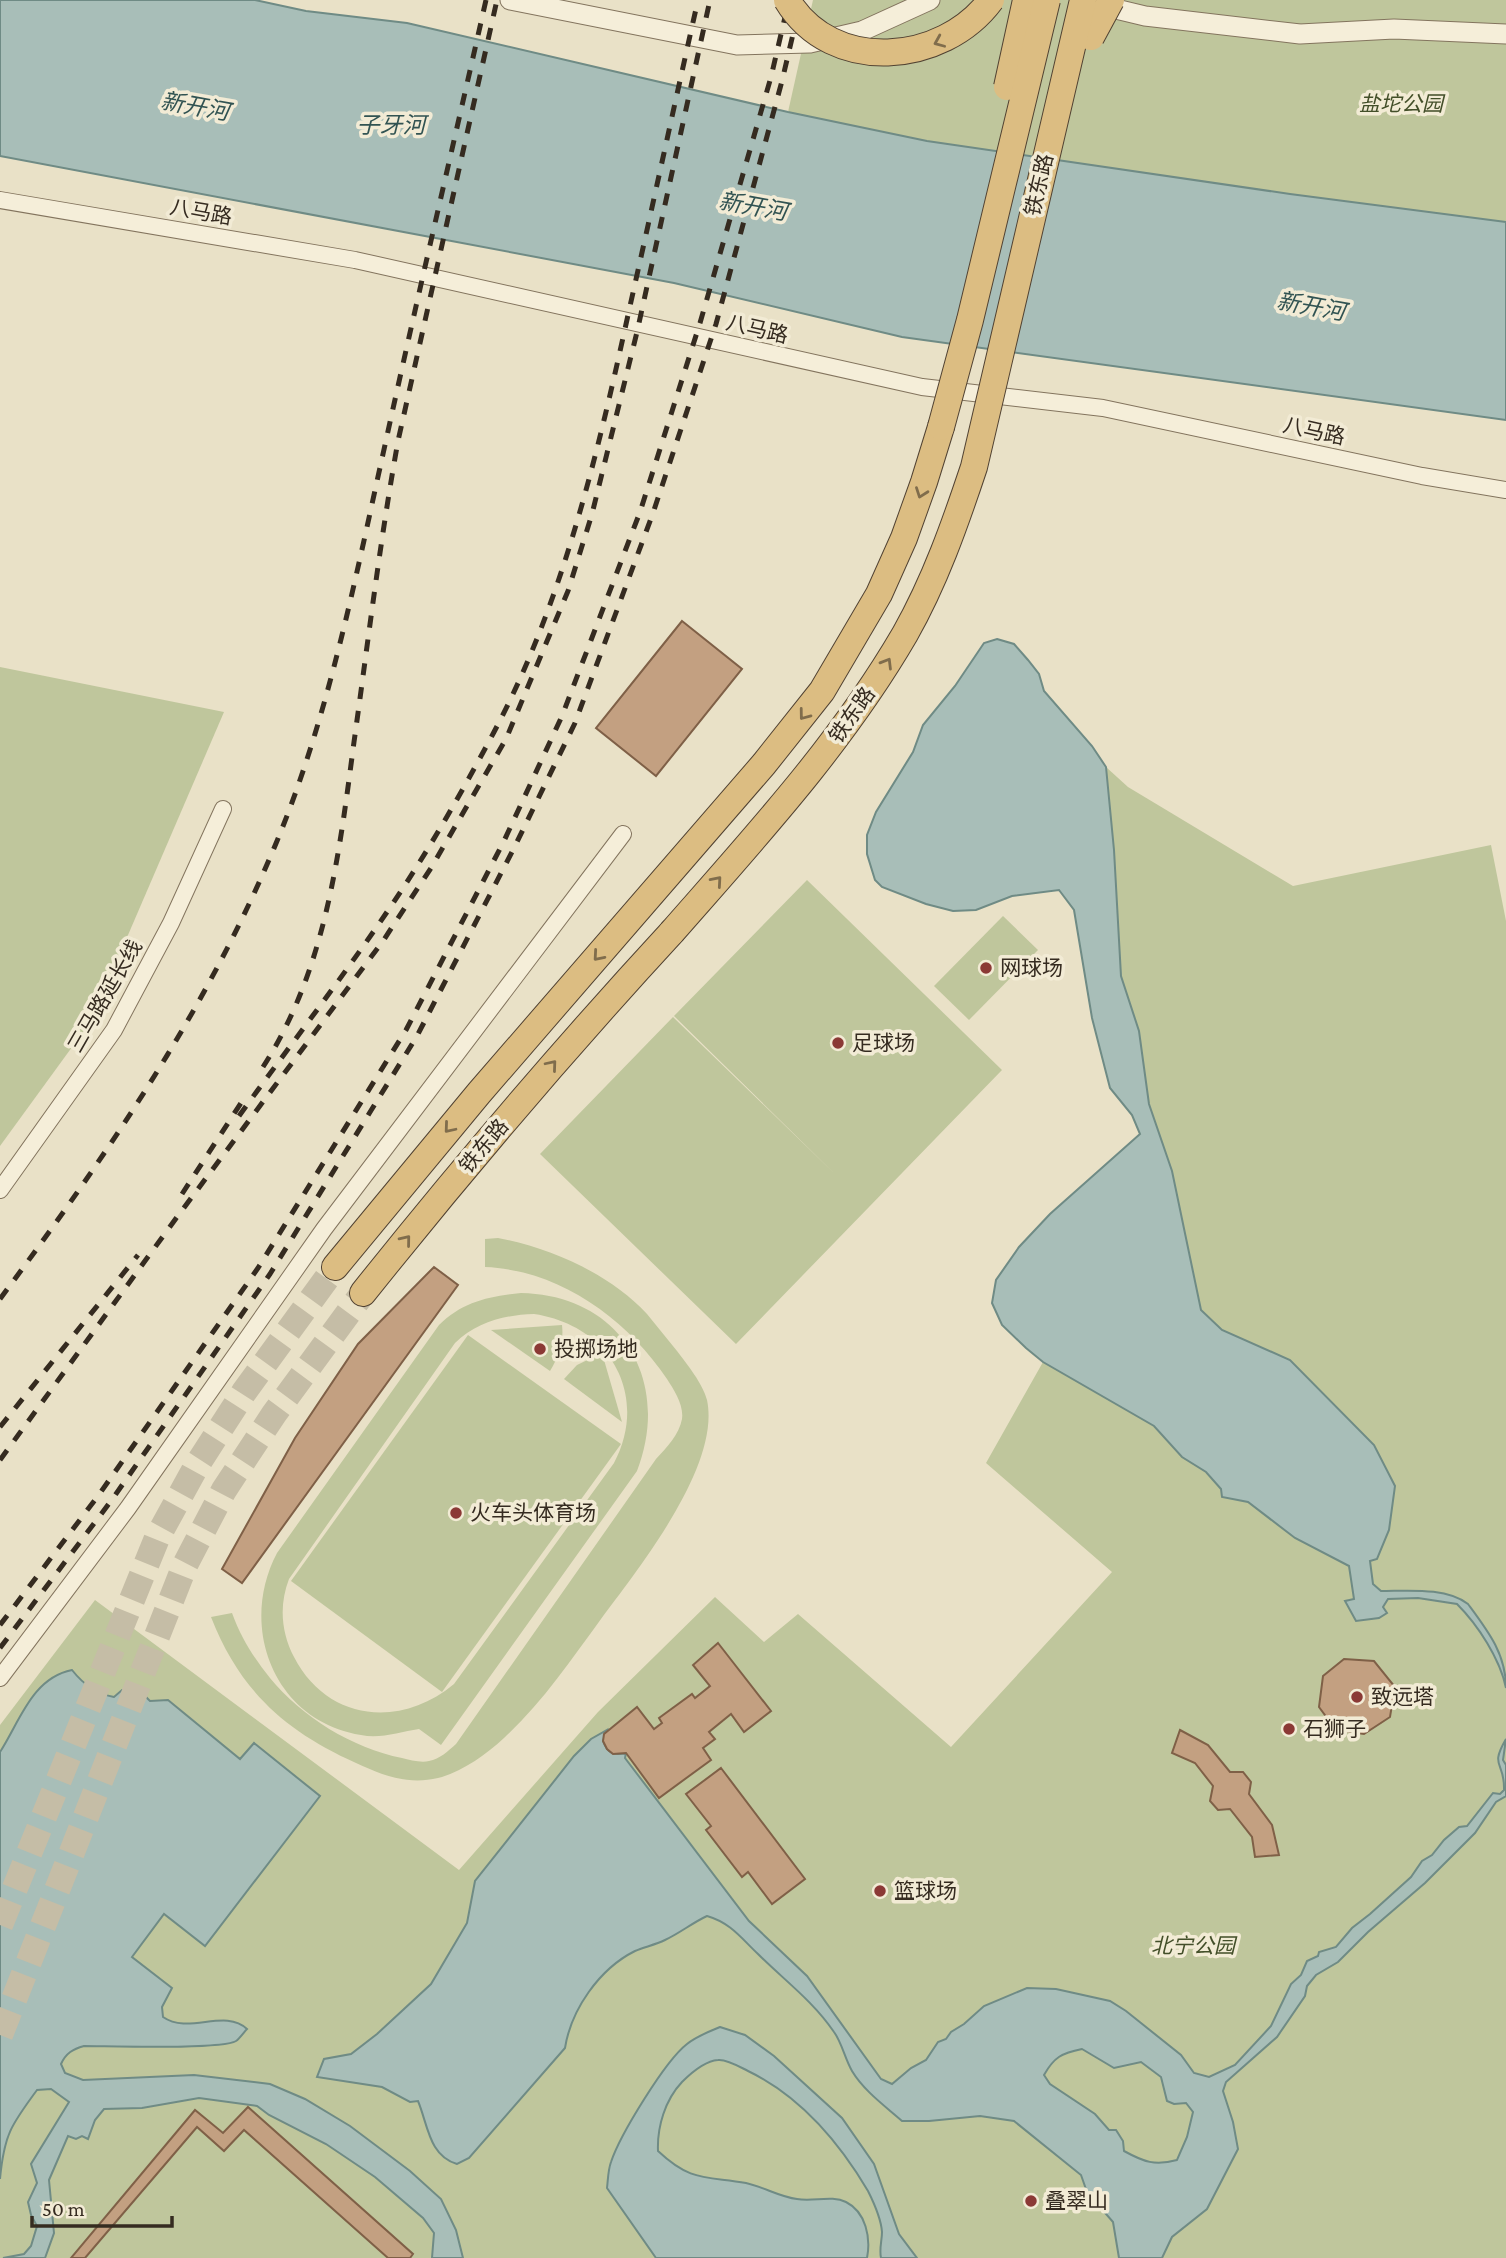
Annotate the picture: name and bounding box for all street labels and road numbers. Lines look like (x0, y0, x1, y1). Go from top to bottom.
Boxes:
street label: 铁东路 (1020, 152, 1058, 218)
street label: 八马路 (168, 195, 234, 229)
street label: 八马路 (724, 310, 790, 348)
street label: 八马路 (1281, 413, 1347, 449)
street label: 铁东路 (824, 682, 880, 748)
street label: 三马路延长线 (63, 935, 147, 1057)
street label: 铁东路 (455, 1114, 513, 1178)

